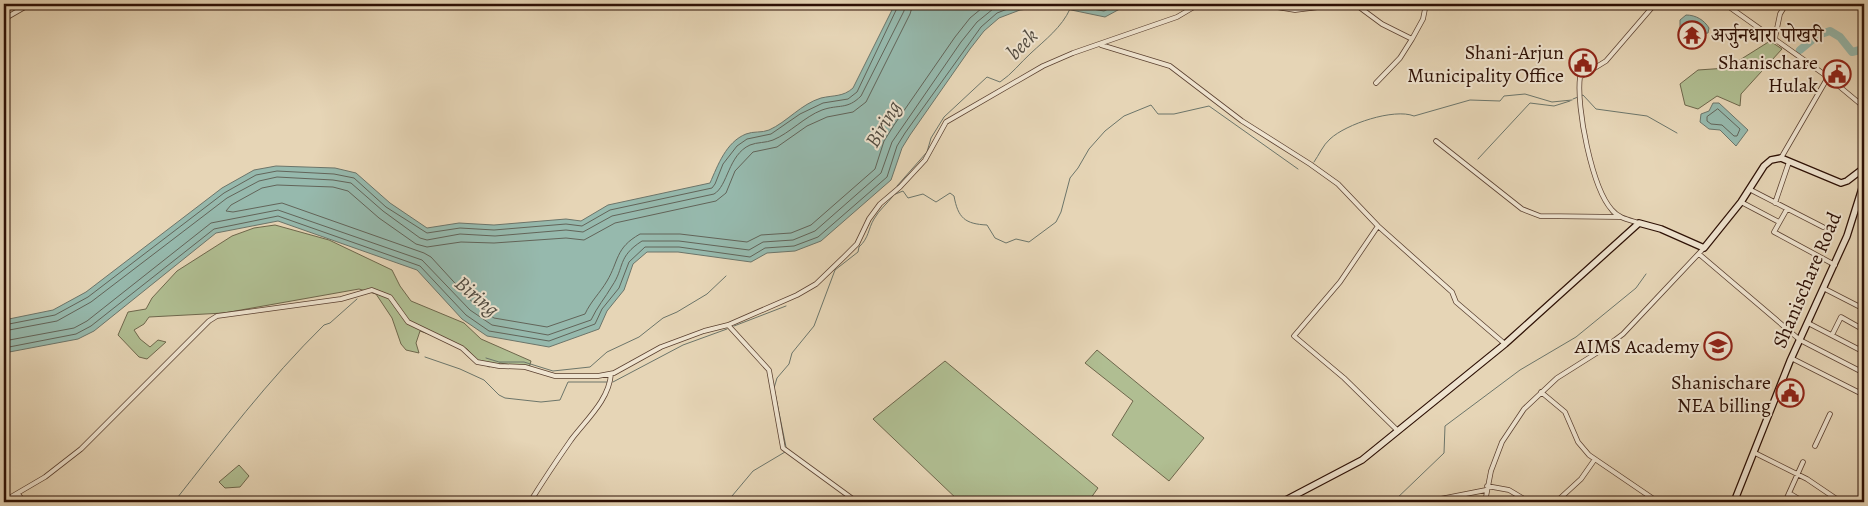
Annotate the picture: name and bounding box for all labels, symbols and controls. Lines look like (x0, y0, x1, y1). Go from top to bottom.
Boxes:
temple icon: अर्जुनधारा पोखरी (1677, 20, 1707, 50)
water label: beek (1000, 22, 1044, 66)
place label: अर्जुनधारा पोखरी (1711, 22, 1824, 49)
place label: Shani-Arjun Municipality Office (1407, 39, 1564, 89)
public building icon: Shani-Arjun Municipality Office (1568, 48, 1598, 78)
place label: Shanischare Hulak (1718, 49, 1818, 99)
public building icon: Shanischare Hulak (1822, 59, 1852, 89)
water label: Biring (858, 95, 908, 153)
street label: Shanischare Road (1766, 208, 1848, 352)
water label: Biring (449, 269, 506, 323)
school or university icon: AIMS Academy (1703, 331, 1733, 361)
place label: AIMS Academy (1574, 333, 1700, 360)
place label: Shanischare NEA billing (1671, 369, 1771, 419)
public building icon: Shanischare NEA billing (1775, 378, 1805, 408)

